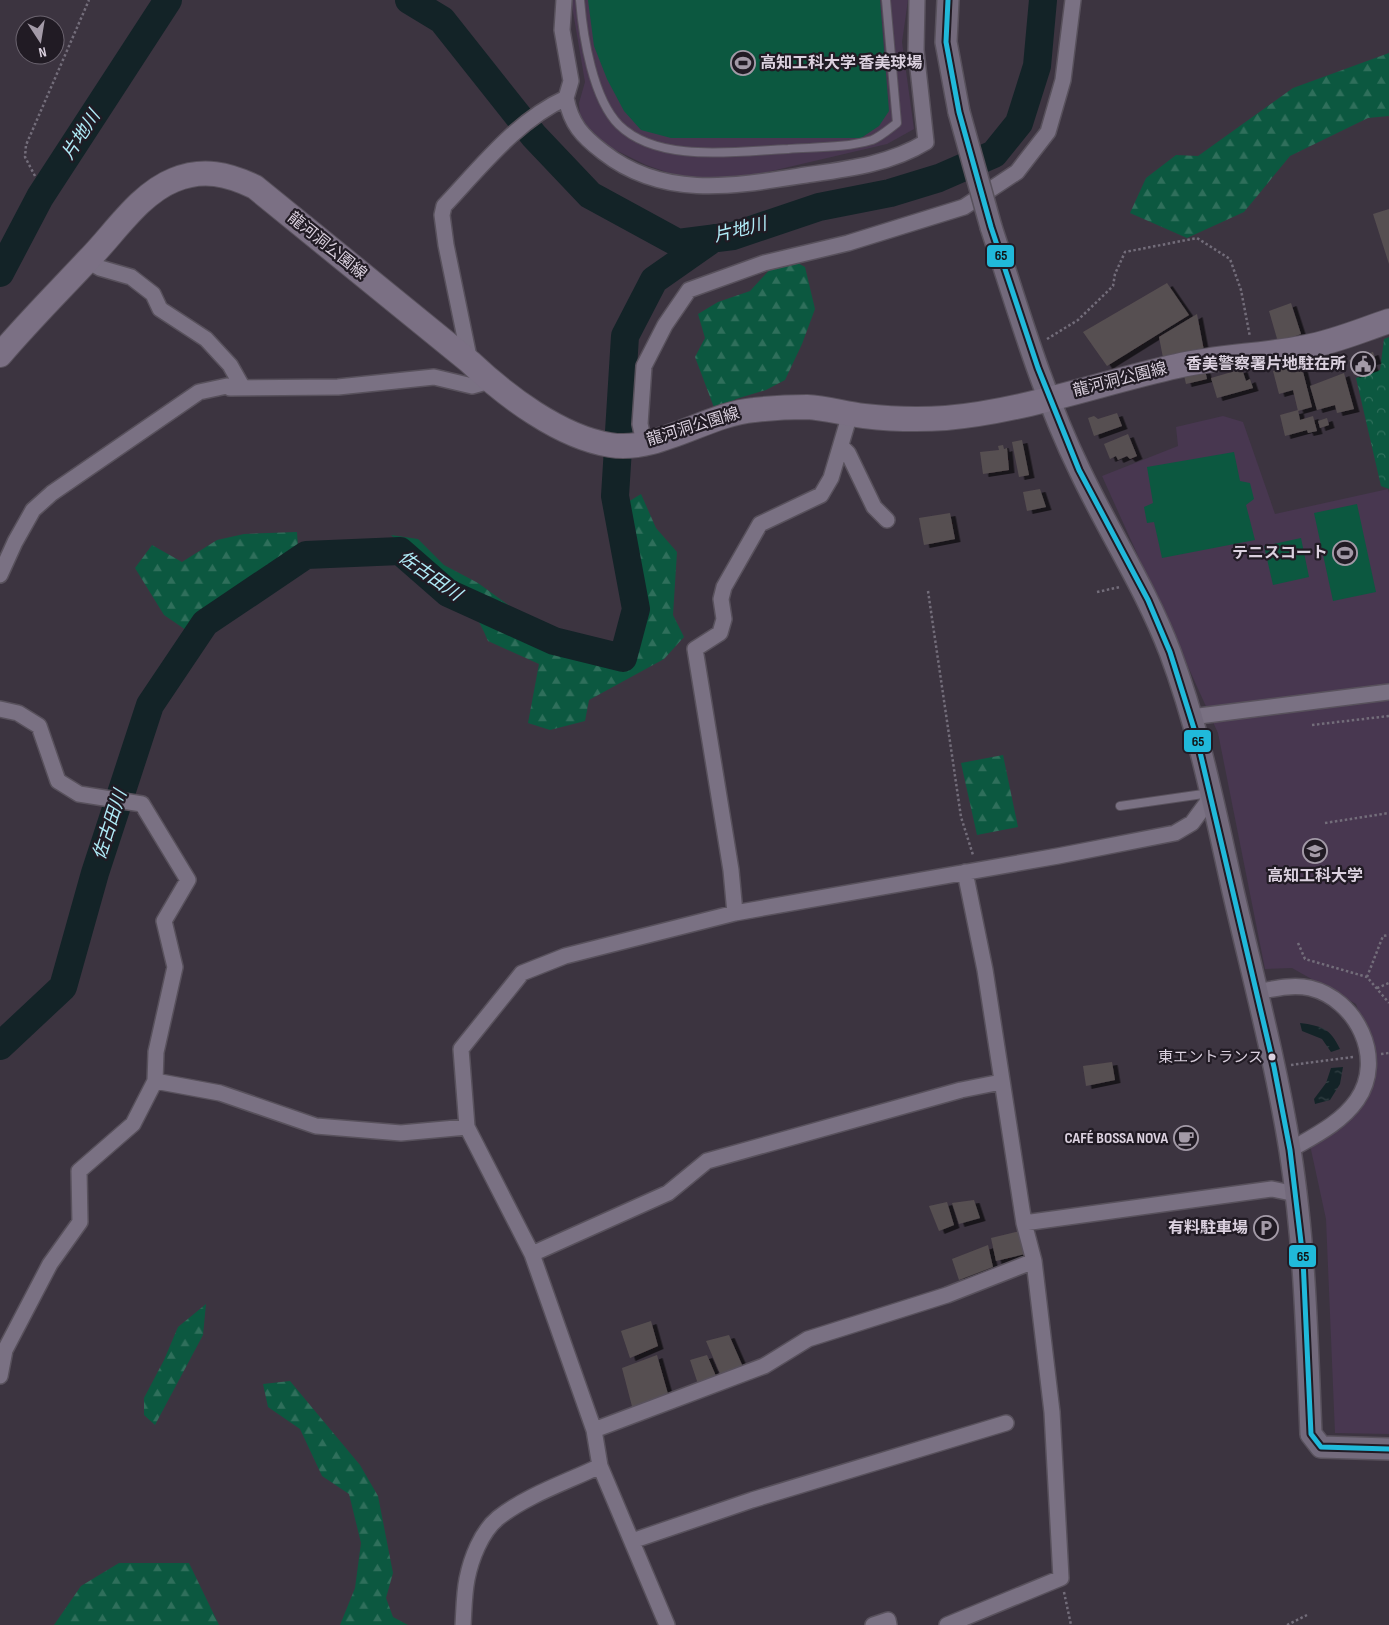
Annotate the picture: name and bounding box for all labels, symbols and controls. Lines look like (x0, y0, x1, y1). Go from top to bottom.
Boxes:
north arrow (15, 15, 65, 65)
text: N (37, 43, 48, 61)
sports icon: 高知工科大学 香美球場 (730, 50, 756, 76)
place label: 高知工科大学 香美球場 (760, 54, 923, 73)
water label: 片地川 (57, 105, 106, 163)
street label: 龍河洞公園線 (284, 208, 370, 284)
water label: 片地川 (711, 213, 771, 247)
line badge: 65 (986, 244, 1015, 268)
text: 65 (995, 247, 1007, 264)
public building icon: 香美警察署片地駐在所 (1350, 351, 1376, 377)
place label: 香美警察署片地駐在所 (1186, 355, 1346, 374)
street label: 龍河洞公園線 (1071, 359, 1169, 401)
street label: 龍河洞公園線 (644, 404, 742, 450)
sports icon: テニスコート (1332, 540, 1358, 566)
place label: テニスコート (1232, 544, 1328, 563)
water label: 佐古田川 (394, 547, 467, 606)
line badge: 65 (1183, 729, 1212, 753)
text: 65 (1192, 733, 1204, 750)
water label: 佐古田川 (89, 786, 132, 862)
school or university icon: 高知工科大学 (1302, 838, 1328, 864)
place label: 高知工科大学 (1267, 867, 1363, 886)
place label: 東エントランス (1158, 1048, 1263, 1067)
marker: 東エントランス (1267, 1052, 1277, 1062)
cafe icon: CAFÉ BOSSA NOVA (1173, 1125, 1199, 1151)
place label: CAFÉ BOSSA NOVA (1064, 1129, 1168, 1148)
parking icon: 有料駐車場 (1253, 1215, 1279, 1241)
place label: 有料駐車場 (1168, 1218, 1248, 1238)
line badge: 65 (1288, 1244, 1317, 1268)
text: 65 (1297, 1248, 1309, 1265)

